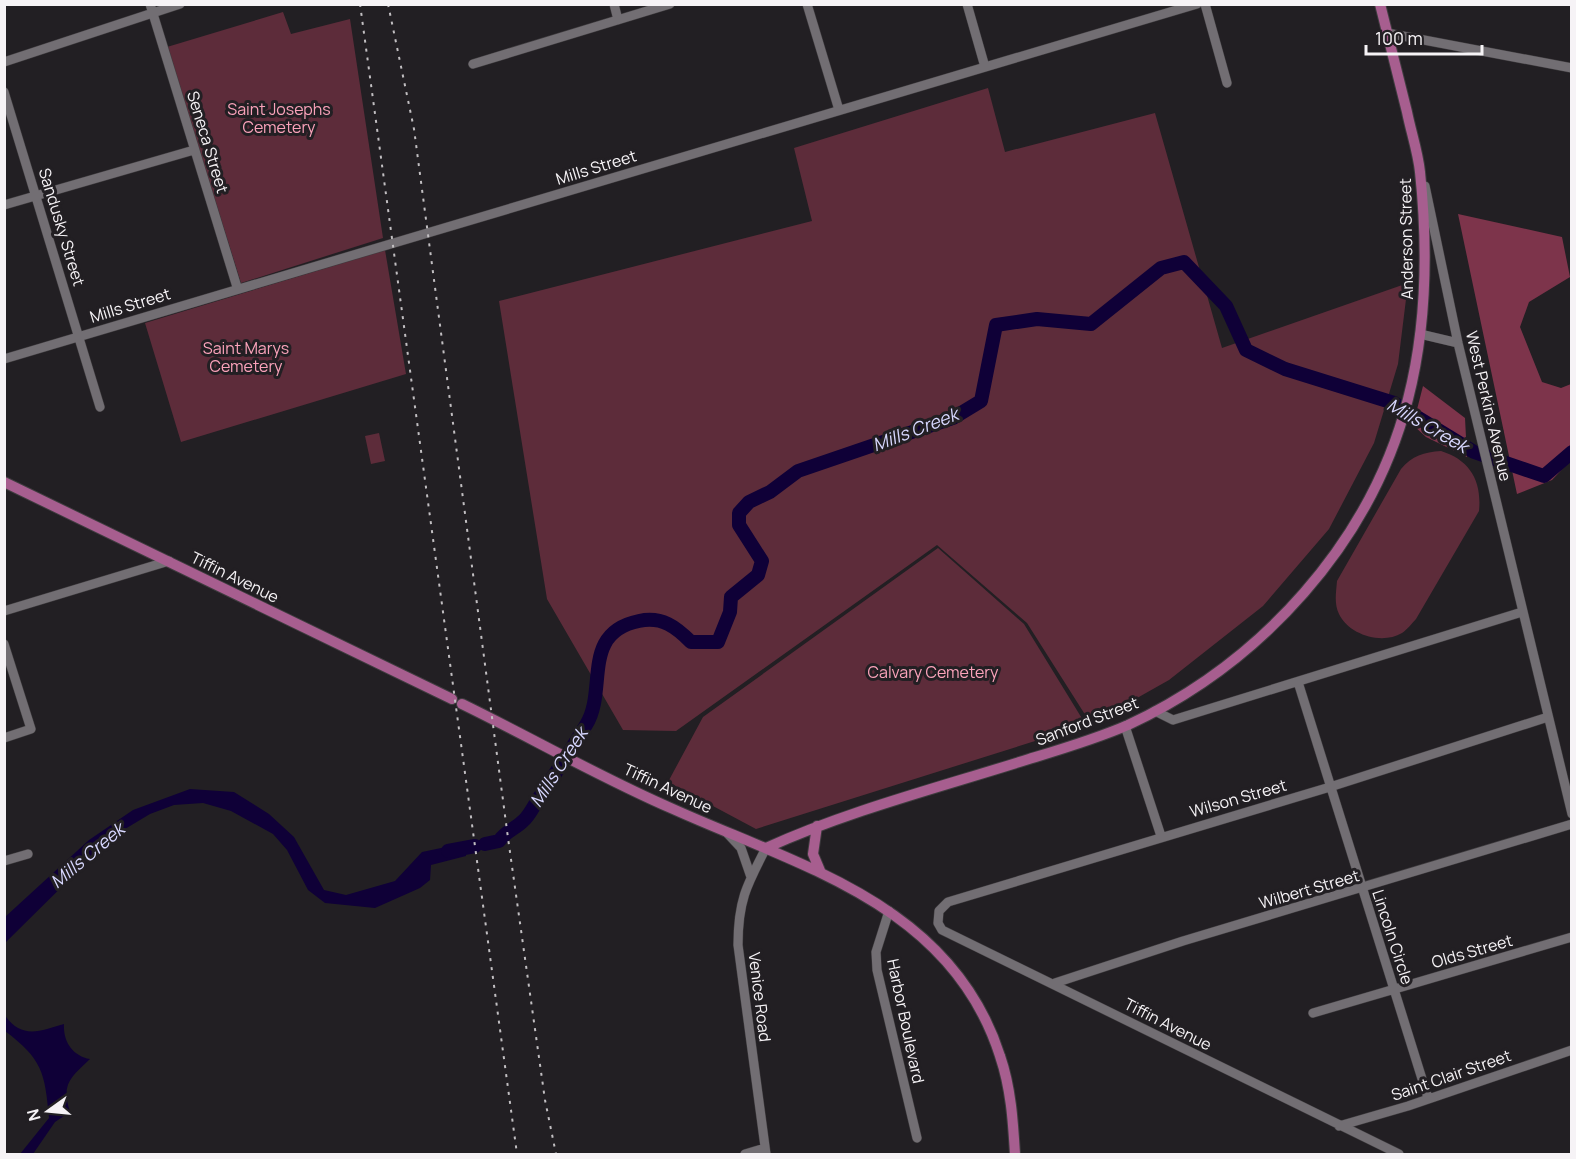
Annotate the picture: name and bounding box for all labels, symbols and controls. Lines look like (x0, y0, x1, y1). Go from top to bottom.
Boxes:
scale bar (1366, 18, 1482, 56)
text: 100 m (1375, 26, 1423, 50)
street label: Seneca Street (182, 88, 234, 196)
park label: Saint Josephs Cemetery (227, 98, 331, 138)
street label: Mills Street (553, 144, 639, 190)
street label: Sandusky Street (34, 165, 90, 289)
street label: Anderson Street (1394, 178, 1418, 300)
street label: Mills Street (87, 282, 173, 328)
street label: West Perkins Avenue (1461, 329, 1517, 483)
park label: Saint Marys Cemetery (203, 337, 289, 377)
water label: Mills Creek (1383, 392, 1476, 459)
water label: Mills Creek (869, 401, 964, 456)
street label: Tiffin Avenue (187, 546, 283, 608)
park label: Calvary Cemetery (868, 661, 999, 683)
street label: Sanford Street (1032, 691, 1142, 751)
water label: Mills Creek (523, 720, 594, 811)
street label: Tiffin Avenue (620, 758, 716, 818)
street label: Wilson Street (1187, 774, 1289, 822)
water label: Mills Creek (45, 815, 132, 893)
street label: Wilbert Street (1256, 864, 1362, 914)
street label: Lincoln Circle (1367, 887, 1419, 987)
street label: Olds Street (1429, 929, 1515, 973)
street label: Venice Road (744, 951, 776, 1043)
street label: Harbor Boulevard (882, 957, 930, 1085)
street label: Tiffin Avenue (1121, 993, 1215, 1055)
street label: Saint Clair Street (1388, 1044, 1514, 1106)
north arrow (18, 1081, 78, 1141)
text: N (21, 1106, 46, 1123)

